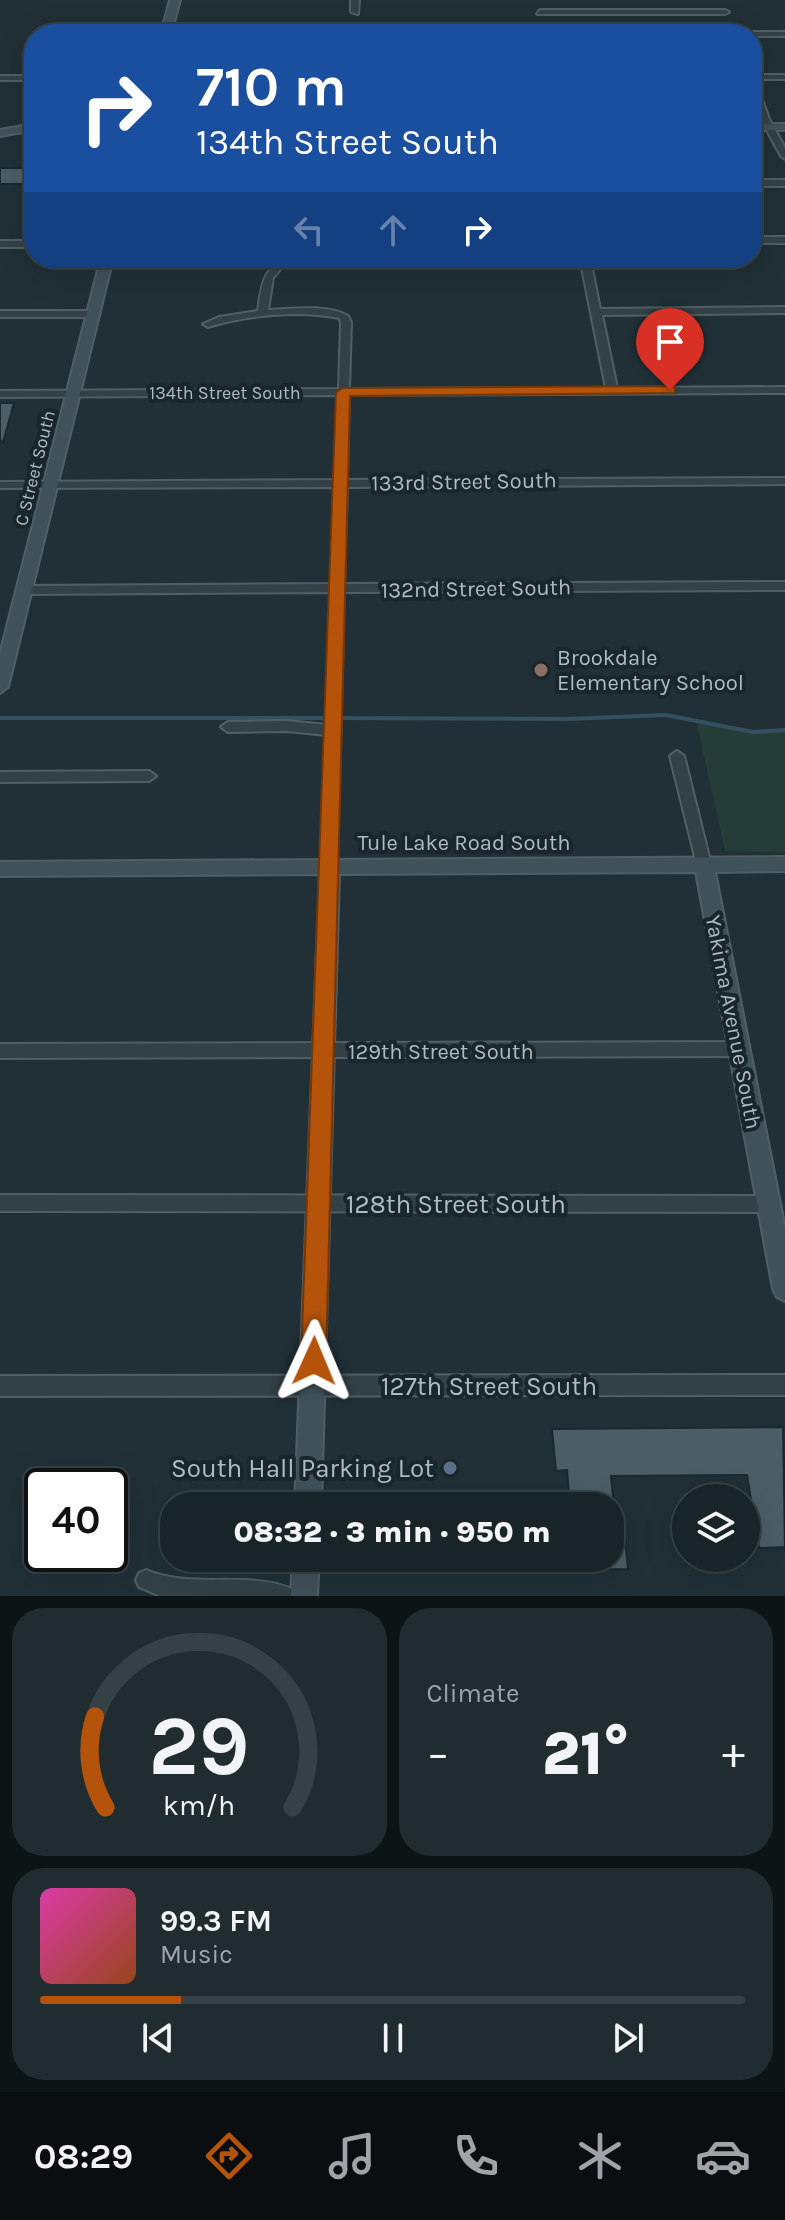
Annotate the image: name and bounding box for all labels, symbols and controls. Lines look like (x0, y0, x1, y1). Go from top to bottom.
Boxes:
text: 710 m (196, 54, 347, 119)
icon: right (64, 56, 168, 160)
text: 134th Street South (196, 121, 499, 163)
icon: left (287, 208, 331, 252)
icon: ahead (371, 208, 415, 252)
icon: right (455, 208, 499, 252)
pin (636, 308, 704, 390)
icon: arrive (648, 320, 692, 364)
street label: 134th Street South (149, 382, 301, 404)
street label: C Street South (10, 408, 60, 528)
street label: 133rd Street South (371, 467, 557, 497)
street label: 132nd Street South (381, 574, 571, 604)
place label: Brookdale Elementary School (557, 645, 744, 696)
marker: Brookdale Elementary School (532, 661, 550, 679)
street label: Tule Lake Road South (358, 830, 570, 856)
street label: Yakima Avenue South (700, 913, 767, 1131)
street label: 129th Street South (348, 1039, 534, 1065)
street label: 128th Street South (346, 1189, 566, 1220)
position arrow (272, 1319, 356, 1403)
street label: 127th Street South (381, 1371, 597, 1402)
place label: South Hall Parking Lot (171, 1453, 434, 1484)
marker: South Hall Parking Lot (441, 1459, 459, 1477)
speed limit sign: 40 (24, 1468, 128, 1572)
map controls (672, 1484, 760, 1572)
button: layers (672, 1484, 760, 1572)
text: 08:32 · 3 min · 950 m (233, 1514, 551, 1550)
text: Climate (427, 1678, 519, 1709)
text: 29 (149, 1698, 250, 1795)
text: 21° (542, 1719, 629, 1789)
text: − (427, 1728, 450, 1779)
text: + (722, 1728, 745, 1779)
text: km/h (163, 1789, 235, 1822)
text: 99.3 FM (160, 1903, 272, 1939)
text: Music (160, 1939, 233, 1970)
icon: previous (136, 2016, 180, 2060)
icon: pause (371, 2016, 415, 2060)
icon: next (606, 2016, 650, 2060)
icon: directions (201, 2128, 257, 2184)
icon: music (324, 2128, 380, 2184)
icon: phone (448, 2128, 504, 2184)
icon: climate (572, 2128, 628, 2184)
icon: car (695, 2128, 751, 2184)
text: 08:29 (34, 2135, 133, 2177)

